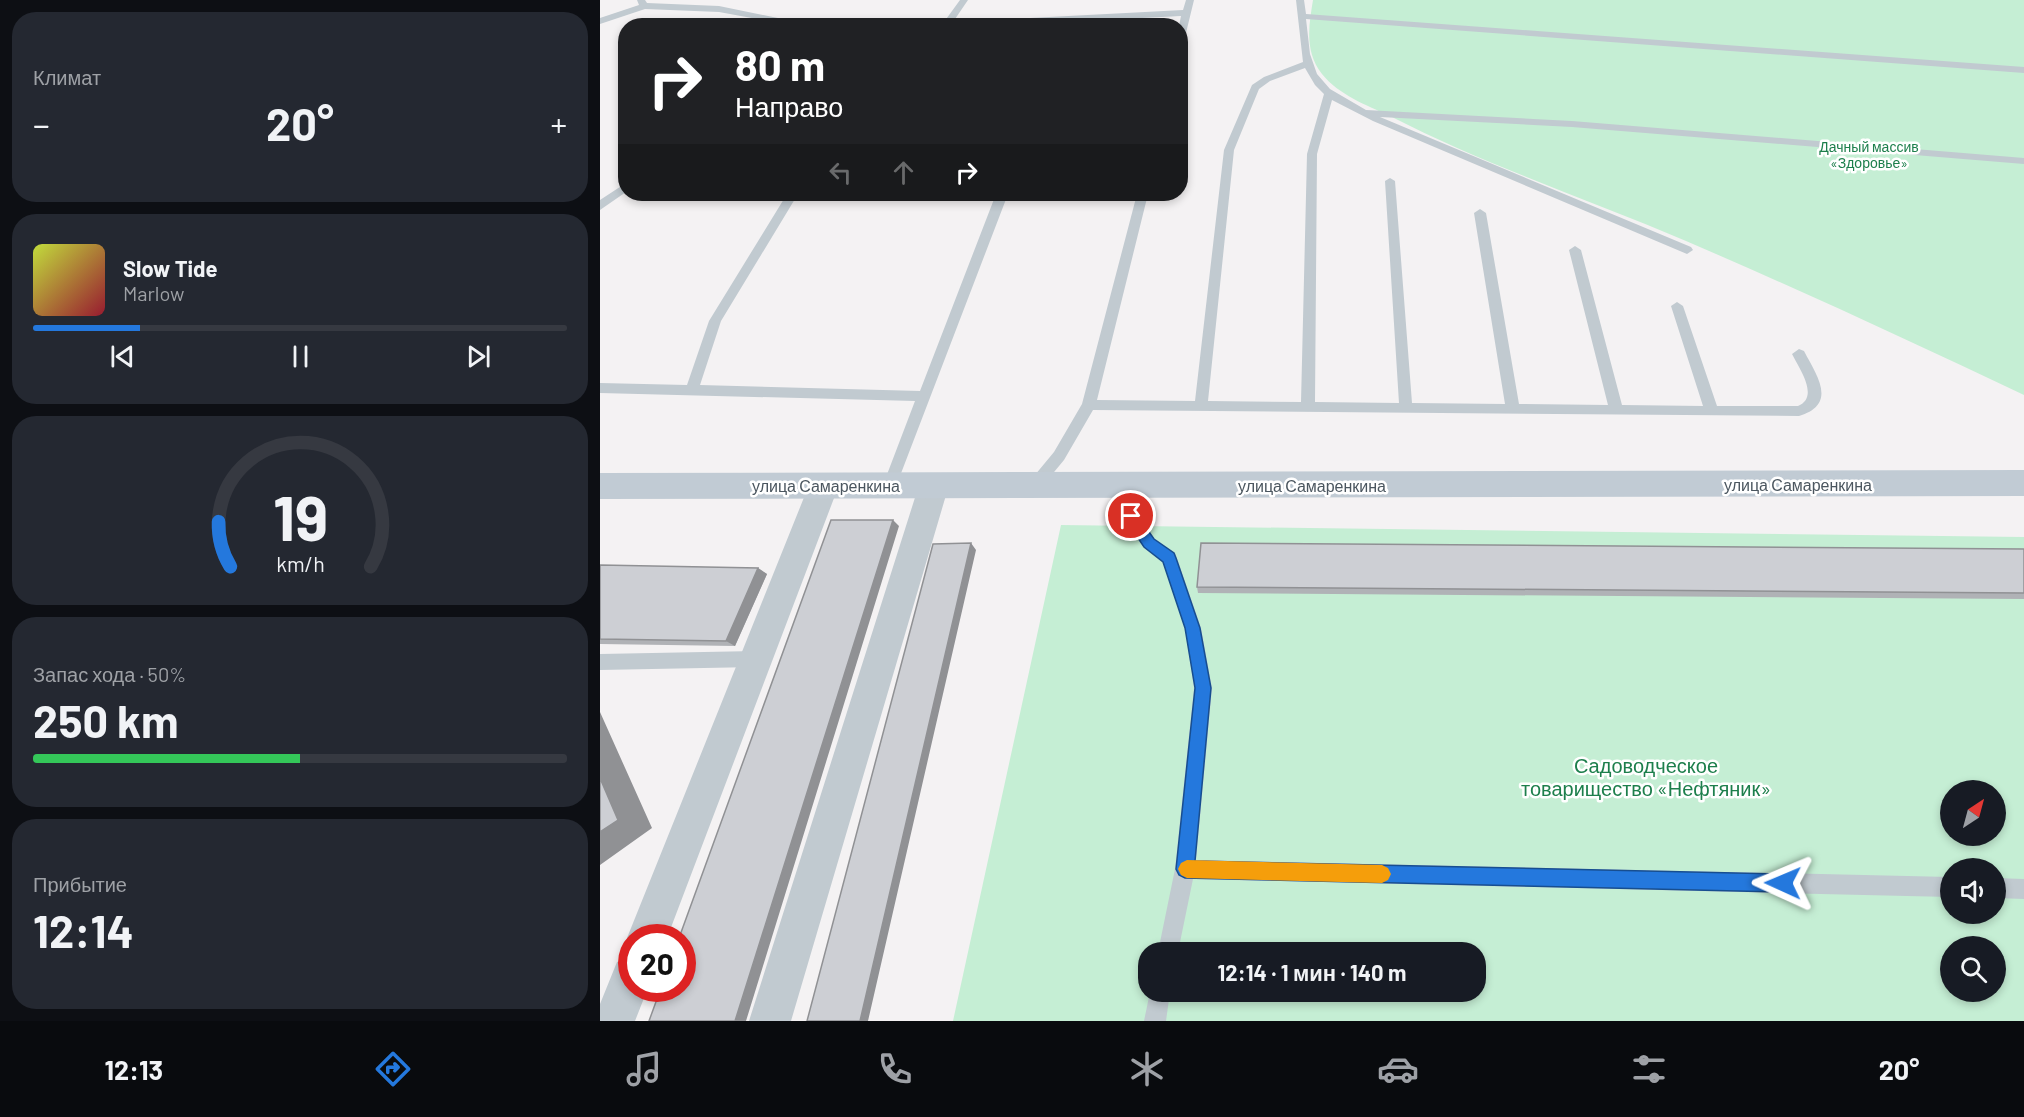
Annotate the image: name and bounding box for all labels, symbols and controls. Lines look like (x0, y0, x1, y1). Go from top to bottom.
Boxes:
text: 80 m (735, 39, 825, 89)
icon: right (636, 42, 714, 120)
text: Климат (33, 65, 101, 89)
text: Направо (735, 90, 843, 122)
text: 20° (266, 96, 334, 150)
text: − (33, 104, 50, 144)
text: + (551, 104, 567, 144)
park label: Дачный массив «Здоровье» (1819, 138, 1919, 171)
icon: left (824, 156, 857, 189)
icon: ahead (887, 156, 920, 189)
icon: right (950, 156, 983, 189)
text: Slow Tide (123, 255, 218, 281)
text: Marlow (123, 281, 184, 305)
icon: previous (106, 340, 139, 373)
icon: pause (284, 340, 317, 373)
icon: next (462, 340, 495, 373)
street label: улица Самаренкина (1724, 475, 1872, 494)
street label: улица Самаренкина (752, 476, 900, 495)
street label: улица Самаренкина (1238, 476, 1386, 495)
text: 19 (272, 480, 328, 554)
pin (1105, 490, 1156, 541)
icon: arrive (1114, 499, 1147, 532)
text: km/h (276, 552, 324, 577)
text: Запас хода · 50% (33, 662, 186, 686)
text: 250 km (33, 693, 179, 747)
park label: Садоводческое товарищество «Нефтяник» (1521, 753, 1771, 800)
north arrow (1940, 780, 2006, 846)
map controls (1940, 780, 2006, 1002)
position arrow (1751, 851, 1815, 915)
button: sound (1940, 858, 2006, 924)
text: Прибытие (33, 872, 127, 896)
text: 12:14 (33, 903, 134, 957)
speed limit sign: 20 (618, 924, 696, 1002)
button: search (1940, 936, 2006, 1002)
text: 12:14 · 1 мин · 140 m (1218, 959, 1406, 985)
icon: directions (372, 1048, 414, 1090)
icon: music (623, 1048, 665, 1090)
icon: phone (874, 1048, 916, 1090)
icon: climate (1126, 1048, 1168, 1090)
icon: car (1377, 1048, 1419, 1090)
icon: filters (1628, 1048, 1670, 1090)
text: 12:13 (105, 1053, 163, 1085)
text: 20° (1879, 1053, 1919, 1085)

